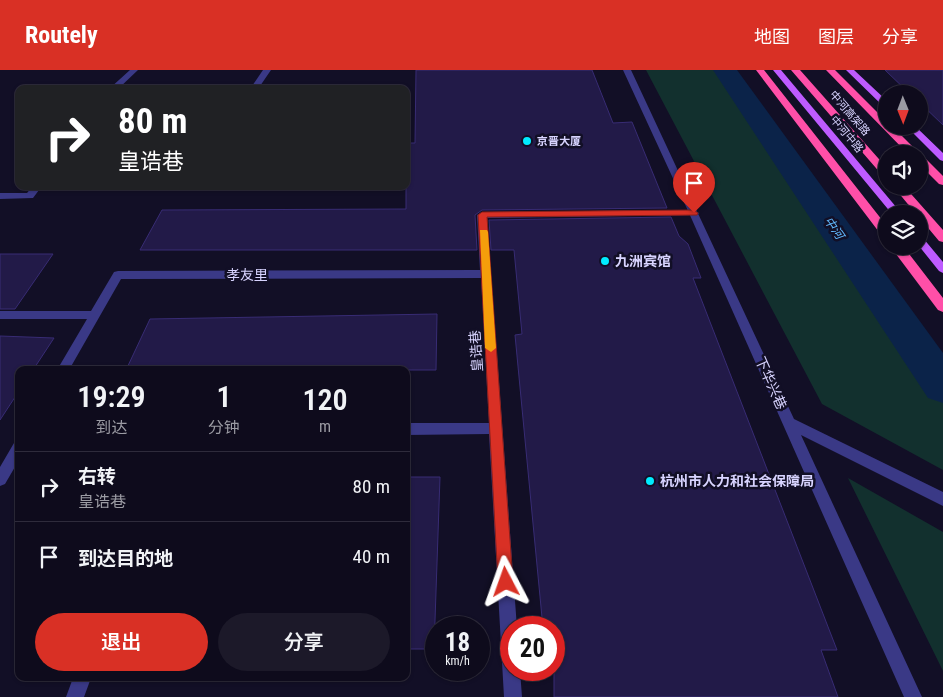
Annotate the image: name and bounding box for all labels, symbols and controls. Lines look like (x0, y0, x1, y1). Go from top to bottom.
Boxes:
text: Routely (25, 21, 98, 49)
text: 地图 (754, 26, 790, 47)
text: 图层 (818, 26, 854, 47)
text: 分享 (882, 26, 918, 47)
north arrow (878, 85, 928, 135)
map controls (878, 85, 928, 255)
street label: 中河高架路 (827, 88, 873, 138)
text: 80 m (118, 101, 187, 142)
icon: right (35, 105, 100, 170)
street label: 中河中路 (827, 113, 866, 155)
marker: 京晋大厦 (521, 135, 533, 147)
place label: 京晋大厦 (537, 135, 581, 148)
button: sound (878, 145, 928, 195)
text: 皇诰巷 (118, 149, 184, 174)
pin (673, 162, 715, 213)
icon: arrive (680, 169, 708, 197)
button: layers (878, 205, 928, 255)
water label: 中河 (821, 214, 848, 243)
place label: 九洲宾馆 (615, 253, 671, 269)
marker: 九洲宾馆 (599, 255, 611, 267)
street label: 孝友里 (226, 267, 268, 283)
street label: 皇诰巷 (467, 329, 485, 373)
street label: 下华兴巷 (752, 354, 790, 412)
text: 19:29 (77, 379, 146, 414)
text: 1 (216, 379, 232, 414)
text: 120 (302, 382, 348, 417)
text: m (319, 417, 331, 436)
text: 到达 (95, 418, 128, 437)
text: 分钟 (208, 418, 240, 437)
text: 右转 (78, 465, 116, 488)
icon: right (35, 473, 63, 501)
place label: 杭州市人力和社会保障局 (660, 473, 814, 489)
text: 80 m (353, 475, 390, 498)
marker: 杭州市人力和社会保障局 (644, 475, 656, 487)
text: 皇诰巷 (78, 492, 126, 511)
icon: arrive (35, 543, 63, 571)
text: 40 m (353, 545, 390, 568)
text: 到达目的地 (78, 547, 173, 570)
position arrow (479, 555, 531, 607)
button: 退出 (35, 613, 208, 671)
button: 分享 (218, 613, 390, 671)
speed limit sign: 20 (500, 616, 565, 681)
text: 18 (445, 628, 470, 657)
text: km/h (445, 654, 470, 668)

